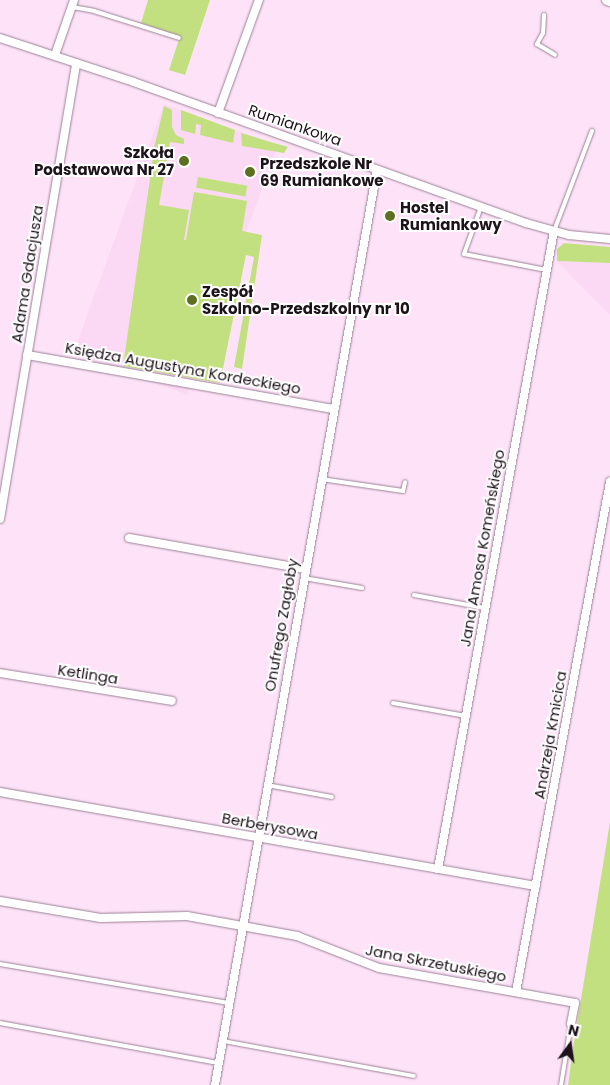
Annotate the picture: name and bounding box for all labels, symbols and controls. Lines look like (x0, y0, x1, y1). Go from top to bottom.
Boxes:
street label: Rumiankowa (246, 101, 344, 149)
place label: Szkoła Podstawowa Nr 27 (34, 143, 174, 178)
place label: Przedszkole Nr 69 Rumiankowe (260, 154, 384, 189)
marker: Szkoła Podstawowa Nr 27 (178, 155, 190, 167)
marker: Przedszkole Nr 69 Rumiankowe (244, 166, 256, 178)
place label: Hostel Rumiankowy (400, 198, 502, 233)
street label: Adama Gdacjusza (7, 204, 47, 344)
marker: Hostel Rumiankowy (384, 210, 396, 222)
place label: Zespół Szkolno-Przedszkolny nr 10 (202, 282, 410, 317)
marker: Zespół Szkolno-Przedszkolny nr 10 (186, 294, 198, 306)
street label: Księdza Augustyna Kordeckiego (64, 338, 302, 398)
street label: Jana Amosa Komeńskiego (456, 448, 508, 648)
street label: Onufrego Zagłoby (260, 557, 302, 693)
street label: Ketlinga (56, 660, 120, 688)
street label: Andrzeja Kmicica (530, 670, 570, 800)
street label: Berberysowa (220, 809, 320, 843)
street label: Jana Skrzetuskiego (364, 940, 508, 986)
text: N (566, 1019, 581, 1041)
north arrow (545, 1020, 595, 1070)

